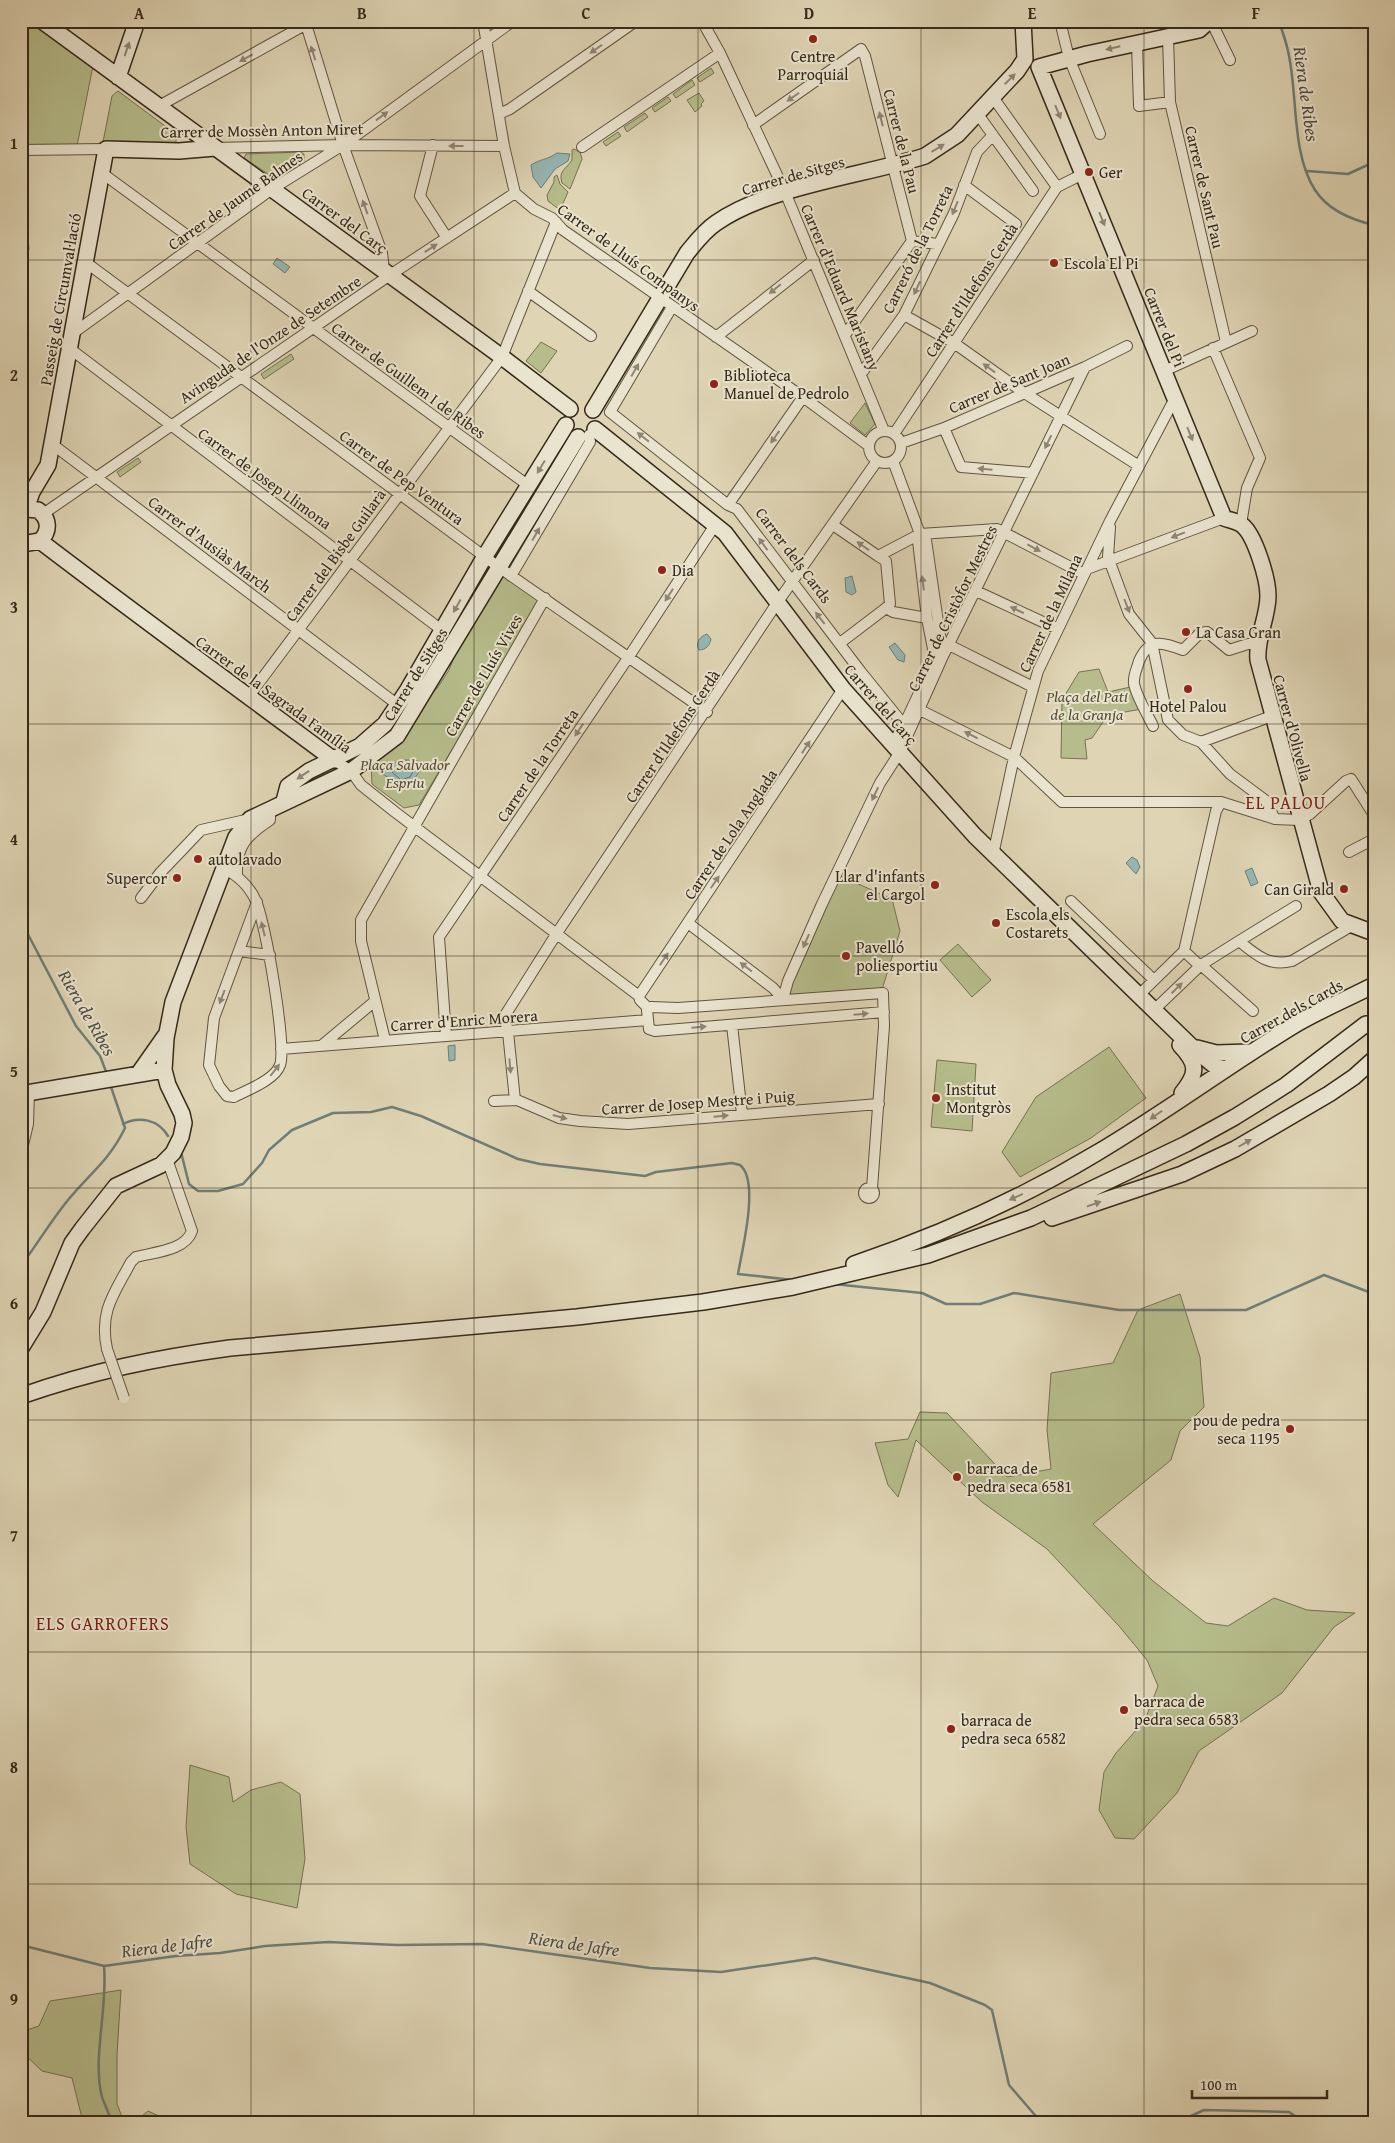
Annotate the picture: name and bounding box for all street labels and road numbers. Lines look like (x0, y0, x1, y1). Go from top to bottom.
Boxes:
street label: Carrer de la Pau (877, 86, 927, 196)
street label: Carrer de Mossèn Anton Miret (161, 116, 364, 144)
street label: Carrer de Sant Pau (1179, 124, 1231, 251)
street label: Carrer de Jaume Balmes (163, 144, 307, 256)
street label: Carrer de Sitges (739, 149, 847, 201)
street label: Carreró de la Torreta (875, 180, 959, 317)
street label: Carrer del Carç (297, 181, 393, 259)
street label: Carrer de Lluís Companys (553, 197, 705, 317)
street label: Carrer d'Eduard Maristany (795, 200, 887, 374)
street label: Passeig de Circumval·lació (33, 211, 87, 387)
street label: Carrer d'Ildefons Cerdà (918, 218, 1024, 362)
street label: Avinguda de l'Onze de Setembre (174, 269, 366, 409)
street label: Carrer del Pi (1138, 284, 1192, 371)
street label: Carrer de Guillem I de Ribes (327, 316, 491, 444)
street label: Carrer de Sant Joan (945, 347, 1073, 419)
street label: Carrer de Josep Llimona (193, 421, 337, 535)
street label: Carrer de Pep Ventura (335, 424, 470, 531)
street label: Carrer del Bisbe Guilarà (279, 483, 392, 626)
street label: Carrer d'Ausiàs March (143, 490, 277, 598)
street label: Carrer dels Cards (750, 502, 838, 608)
street label: Carrer de Cristòfor Mestres (901, 521, 1003, 695)
street label: Carrer de la Milana (1012, 549, 1088, 676)
street label: Carrer de Lluís Vives (438, 609, 528, 741)
street label: Carrer de Sitges (377, 623, 453, 725)
street label: Carrer de la Sagrada Família (191, 629, 357, 759)
street label: Carrer del Carç (839, 658, 923, 750)
street label: Carrer d'Ildefons Cerdà (618, 664, 726, 807)
street label: Carrer d'Olivella (1267, 672, 1319, 785)
street label: Carrer de la Torreta (490, 703, 584, 826)
street label: Carrer de Lola Anglada (677, 764, 783, 904)
street label: Carrer dels Cards (1235, 973, 1347, 1049)
street label: Carrer d'Enric Morera (390, 1003, 539, 1037)
street label: Carrer de Josep Mestre i Puig (601, 1083, 795, 1121)

